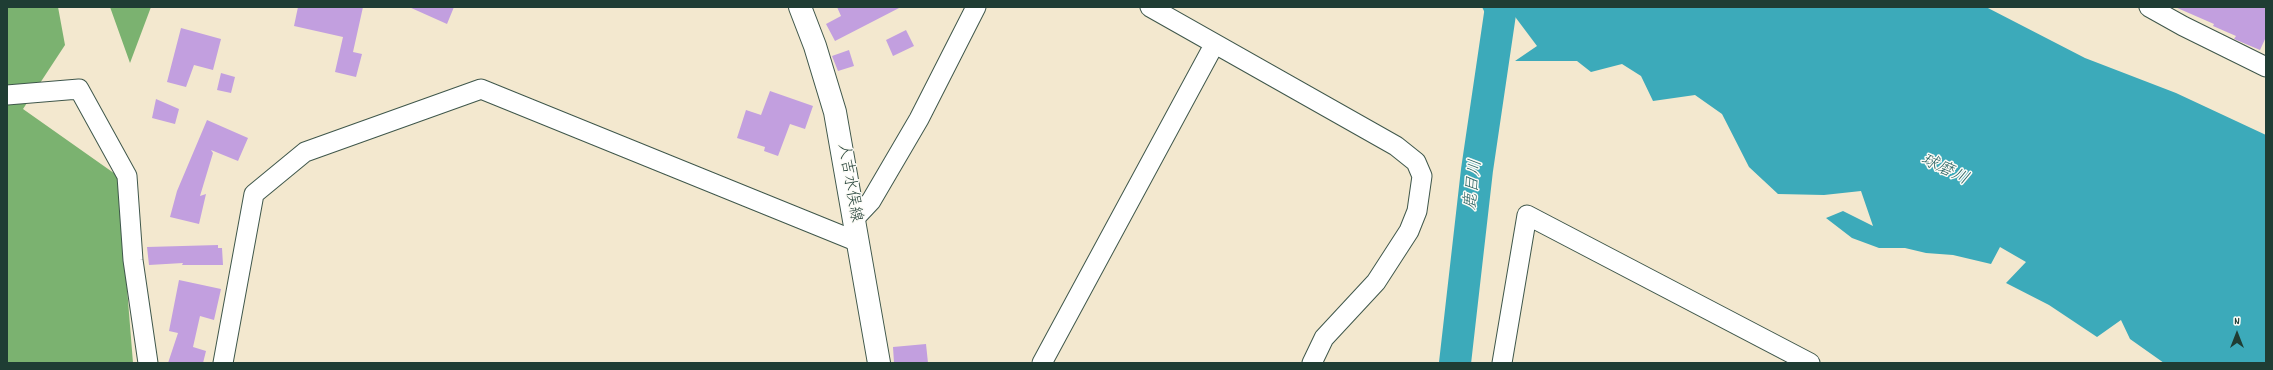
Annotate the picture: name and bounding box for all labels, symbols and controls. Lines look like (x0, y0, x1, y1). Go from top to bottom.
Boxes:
street label: 人吉水俣線 (832, 142, 864, 224)
water label: 球磨川 (1917, 151, 1971, 191)
water label: 鹿目川 (1462, 158, 1488, 212)
north arrow (2217, 314, 2257, 354)
text: N (2234, 314, 2240, 330)

